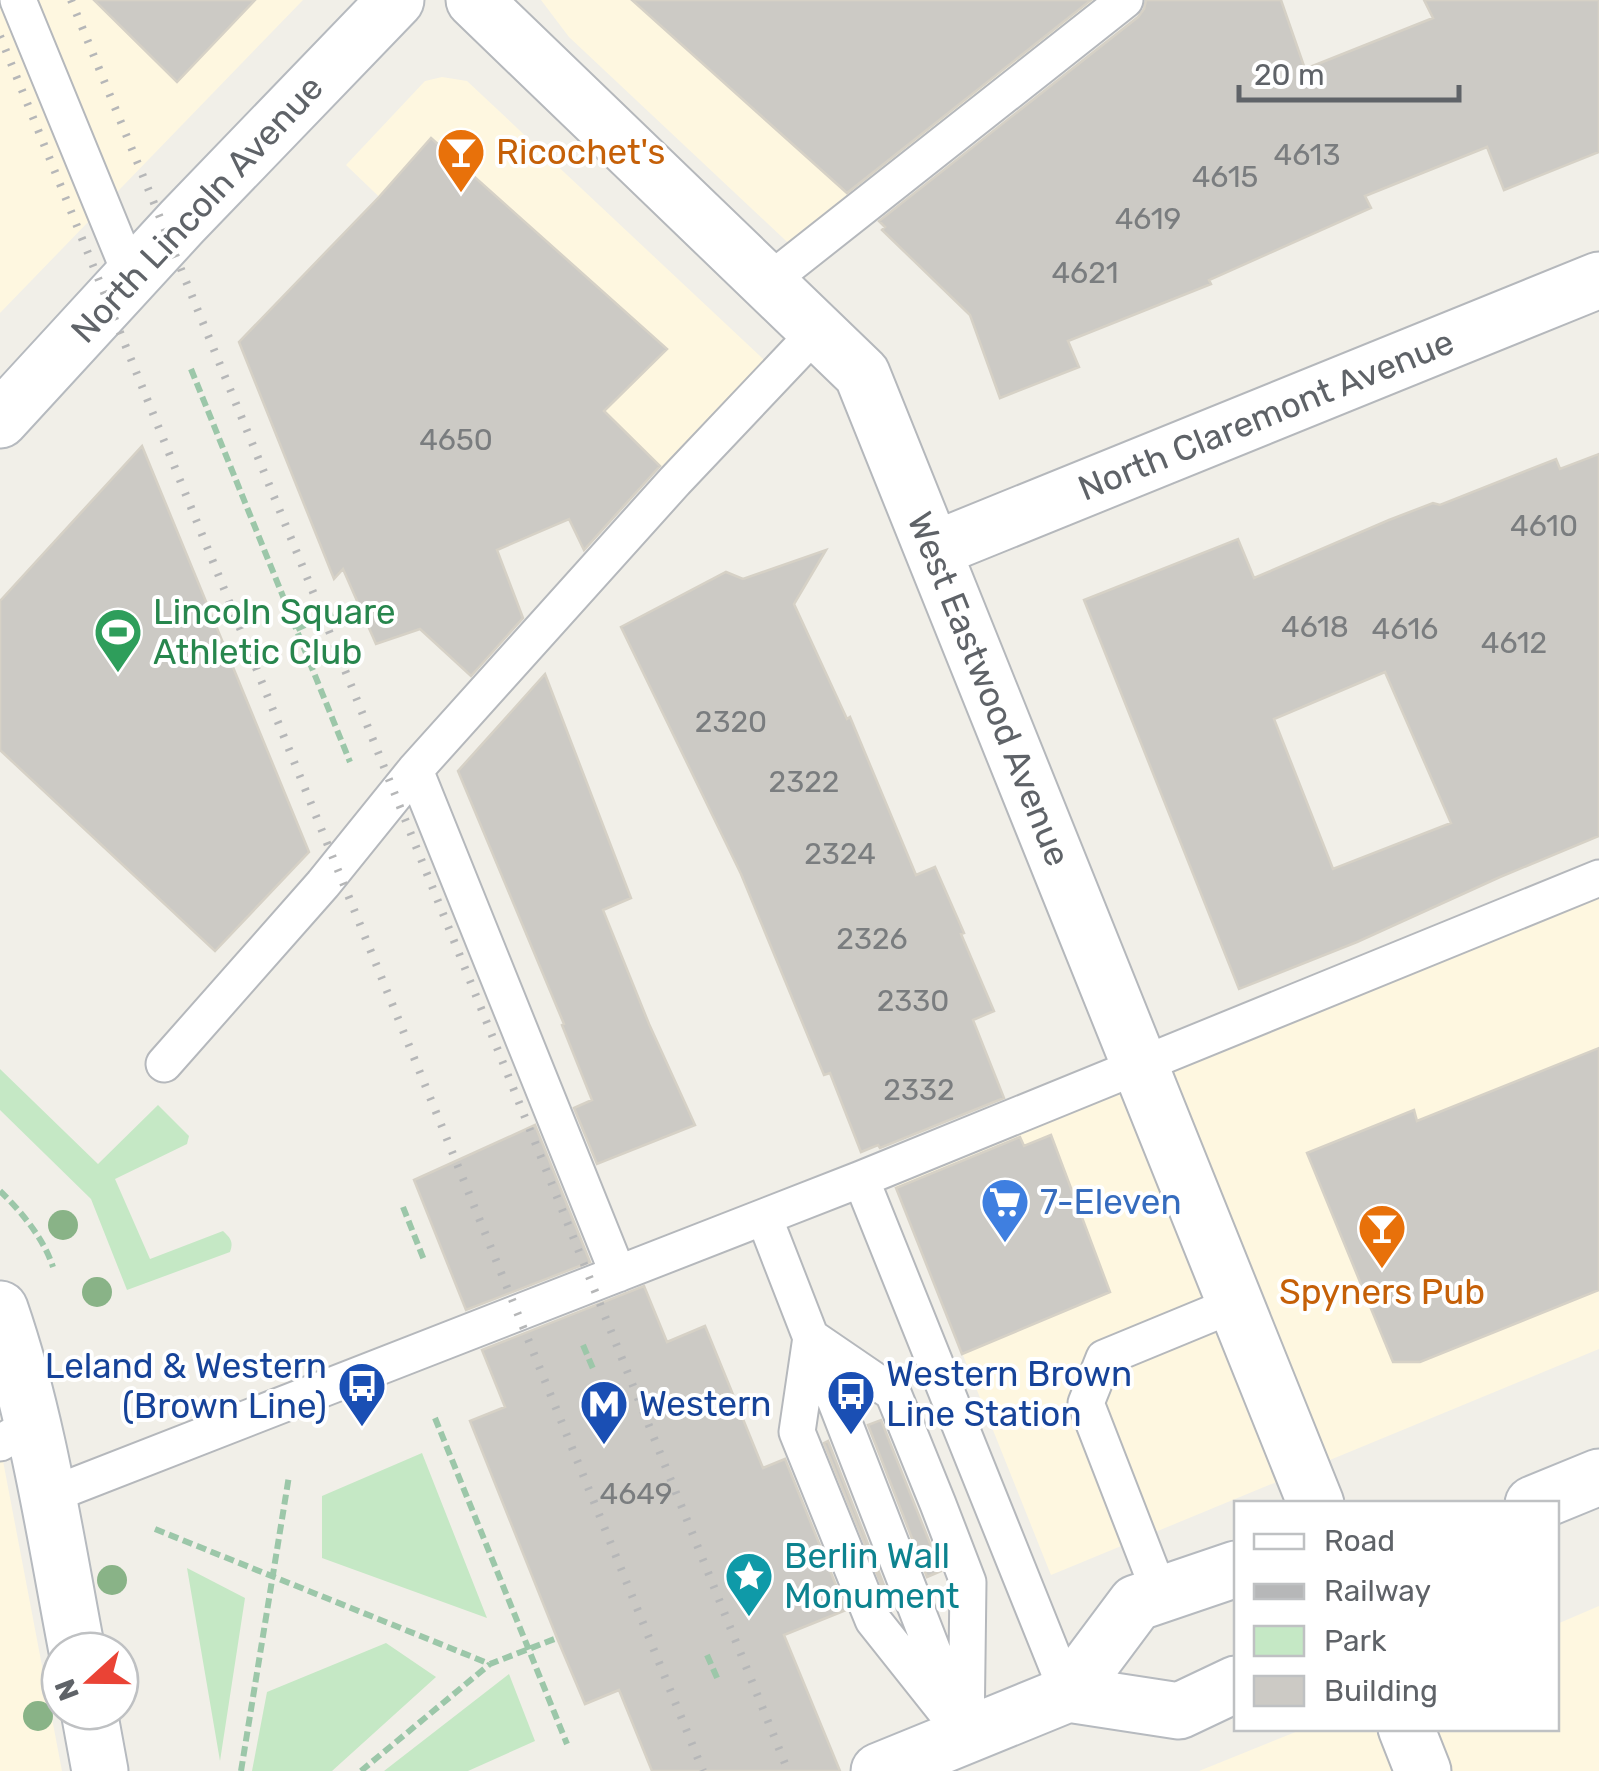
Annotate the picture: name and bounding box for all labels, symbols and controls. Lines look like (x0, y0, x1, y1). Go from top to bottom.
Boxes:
scale bar (1239, 40, 1459, 102)
text: 20 m (1254, 57, 1325, 93)
street label: North Lincoln Avenue (62, 67, 332, 351)
bar icon: Ricochet's (435, 126, 487, 194)
place label: Ricochet's (496, 131, 665, 173)
house number: 4613 (1274, 137, 1340, 173)
house number: 4615 (1192, 159, 1258, 195)
house number: 4619 (1115, 201, 1181, 237)
house number: 4621 (1051, 255, 1119, 291)
street label: North Claremont Avenue (1072, 320, 1460, 510)
house number: 4650 (419, 422, 493, 458)
street label: West Eastwood Avenue (899, 506, 1079, 872)
house number: 4610 (1510, 508, 1578, 544)
place label: Lincoln Square Athletic Club (153, 591, 396, 673)
sports icon: Lincoln Square Athletic Club (92, 606, 144, 674)
house number: 4618 (1281, 609, 1349, 645)
house number: 4616 (1372, 611, 1438, 647)
house number: 4612 (1481, 625, 1547, 661)
house number: 2320 (695, 704, 767, 740)
house number: 2322 (769, 764, 839, 800)
house number: 2324 (804, 836, 876, 872)
house number: 2326 (836, 921, 908, 957)
house number: 2330 (877, 983, 949, 1019)
house number: 2332 (883, 1072, 955, 1108)
supermarket icon: 7-Eleven (979, 1176, 1031, 1244)
place label: 7-Eleven (1040, 1181, 1182, 1223)
bar icon: Spyners Pub (1356, 1202, 1408, 1270)
place label: Spyners Pub (1279, 1271, 1485, 1313)
place label: Leland & Western (Brown Line) (45, 1345, 327, 1427)
place label: Western Brown Line Station (886, 1353, 1132, 1435)
bus stop icon: Leland & Western (Brown Line) (336, 1360, 388, 1428)
bus stop icon: Western Brown Line Station (825, 1368, 877, 1436)
metro station icon: Western (578, 1378, 630, 1446)
place label: Western (639, 1383, 772, 1425)
house number: 4649 (600, 1476, 672, 1512)
legend (1234, 1501, 1559, 1731)
text: Road (1324, 1523, 1395, 1559)
place label: Berlin Wall Monument (784, 1535, 960, 1617)
place icon: Berlin Wall Monument (723, 1550, 775, 1618)
text: Railway (1324, 1573, 1431, 1609)
text: Park (1324, 1623, 1387, 1659)
north arrow (40, 1631, 140, 1731)
text: Building (1324, 1673, 1438, 1709)
text: N (48, 1674, 86, 1705)

